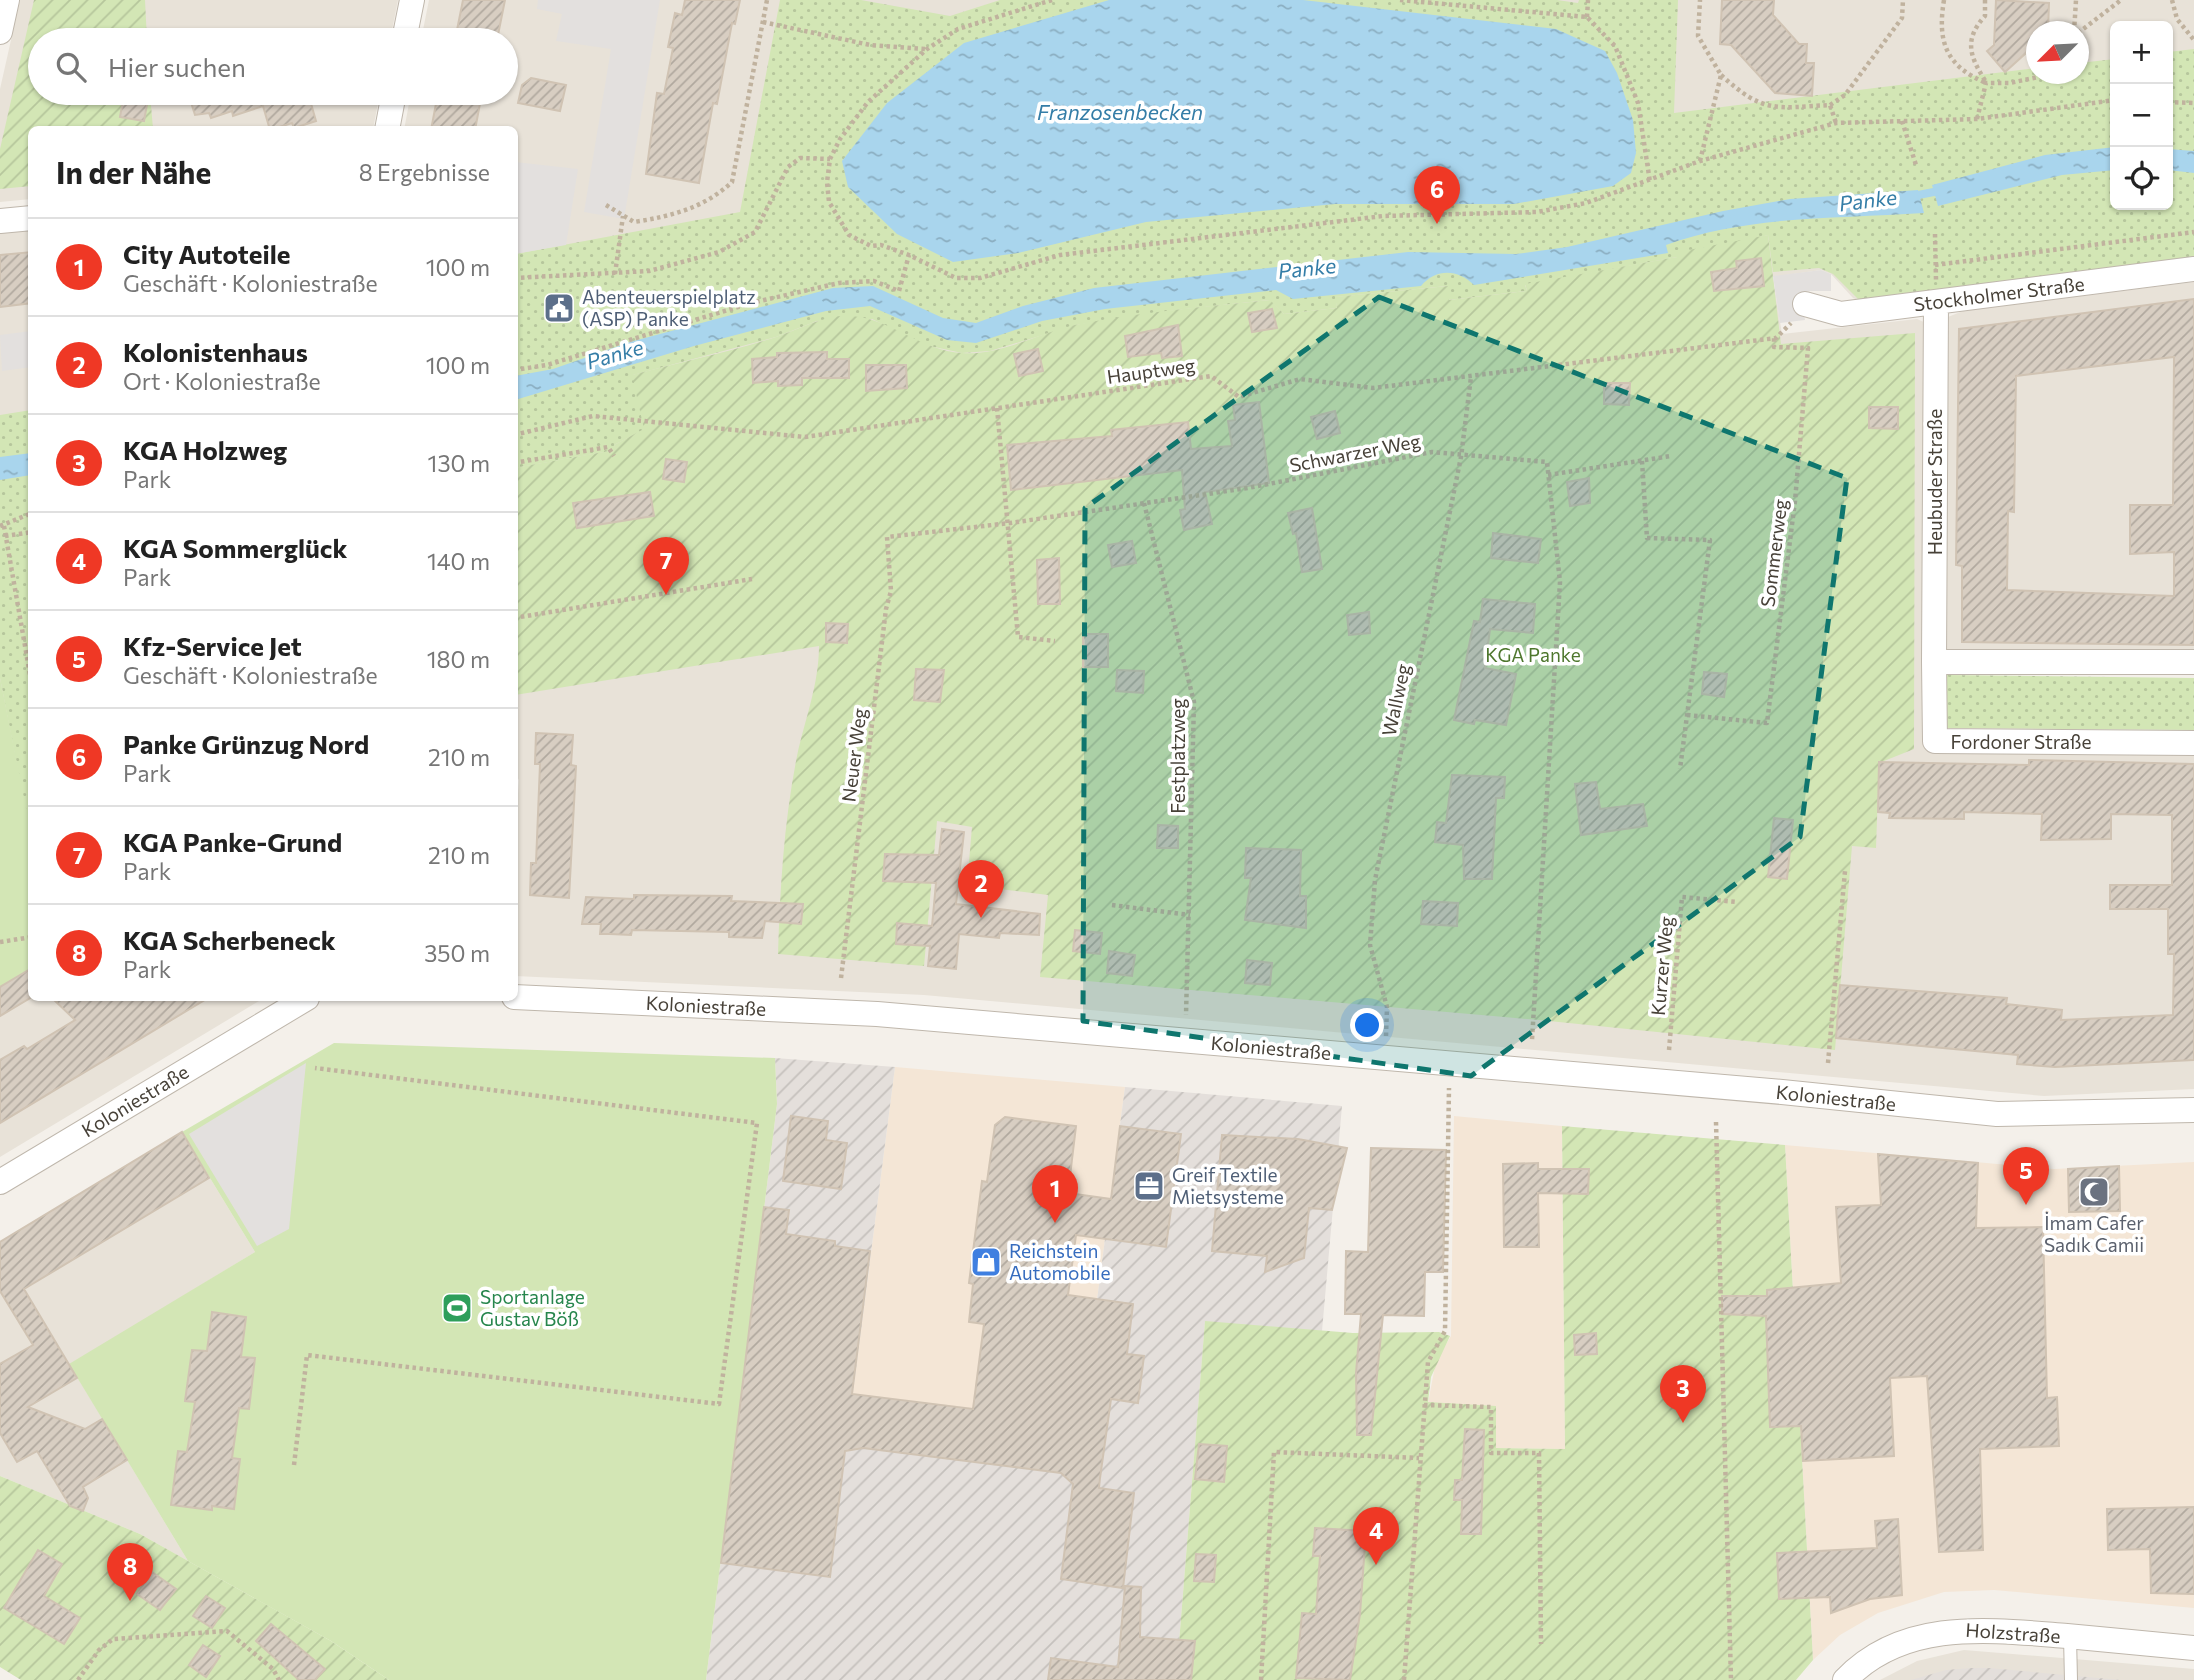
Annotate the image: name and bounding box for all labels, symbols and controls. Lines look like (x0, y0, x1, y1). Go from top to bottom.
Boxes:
north arrow (2026, 21, 2089, 84)
map controls (2110, 21, 2173, 210)
button: + (2110, 21, 2173, 84)
search box (28, 28, 518, 105)
icon: search (52, 48, 90, 86)
text: Hier suchen (108, 51, 246, 82)
button: − (2110, 84, 2173, 147)
water label: Franzosenbecken (1037, 99, 1203, 124)
button: locate (2110, 147, 2173, 210)
text: In der Nähe (56, 153, 211, 190)
text: 8 Ergebnisse (359, 158, 490, 186)
pin: 6 (1414, 166, 1460, 224)
water label: Panke (1837, 184, 1898, 215)
text: City Autoteile (123, 238, 290, 269)
water label: Panke (1277, 252, 1337, 283)
text: 1 (74, 253, 84, 281)
text: 100 m (426, 253, 490, 281)
text: Geschäft · Koloniestraße (123, 269, 378, 297)
street label: Stockholmer Straße (1912, 272, 2086, 315)
place label: Abenteuerspielplatz (ASP) Panke (582, 285, 756, 330)
public building icon: Abenteuerspielplatz (ASP) Panke (542, 291, 576, 325)
water label: Panke (583, 334, 646, 374)
text: Kolonistenhaus (123, 336, 308, 367)
text: 2 (72, 351, 86, 379)
text: 100 m (426, 351, 490, 379)
street label: Hauptweg (1105, 353, 1197, 388)
text: Ort · Koloniestraße (123, 367, 321, 395)
street label: Heubuder Straße (1923, 409, 1946, 555)
street label: Schwarzer Weg (1288, 429, 1422, 476)
text: KGA Holzweg (123, 434, 287, 465)
text: 3 (72, 449, 86, 477)
text: 130 m (428, 449, 490, 477)
text: Park (123, 465, 171, 493)
street label: Sommerweg (1755, 498, 1792, 608)
text: KGA Sommerglück (123, 532, 347, 563)
pin: 7 (643, 537, 689, 595)
text: 4 (72, 547, 86, 575)
text: 140 m (427, 547, 490, 575)
text: Park (123, 563, 171, 591)
text: Kfz-Service Jet (123, 630, 302, 661)
park label: KGA Panke (1485, 643, 1581, 666)
text: 5 (72, 645, 86, 673)
text: 180 m (427, 645, 490, 673)
text: Geschäft · Koloniestraße (123, 661, 378, 689)
street label: Wallweg (1377, 662, 1414, 738)
street label: Festplatzweg (1166, 698, 1189, 814)
street label: Neuer Weg (836, 707, 871, 803)
text: Panke Grünzug Nord (123, 728, 369, 759)
street label: Fordoner Straße (1950, 730, 2092, 753)
text: 6 (72, 743, 86, 771)
text: 210 m (428, 743, 490, 771)
text: Park (123, 759, 171, 787)
text: KGA Panke-Grund (123, 826, 342, 857)
text: 7 (73, 841, 85, 869)
text: 210 m (428, 841, 490, 869)
text: Park (123, 857, 171, 885)
pin: 2 (958, 860, 1004, 918)
street label: Kurzer Weg (1646, 915, 1677, 1017)
text: KGA Scherbeneck (123, 924, 336, 955)
text: 8 (72, 939, 86, 967)
text: 350 m (424, 939, 490, 967)
text: Park (123, 955, 171, 983)
street label: Koloniestraße (645, 991, 767, 1020)
your location (1350, 1008, 1384, 1042)
street label: Koloniestraße (1210, 1031, 1332, 1064)
street label: Koloniestraße (77, 1060, 192, 1142)
street label: Koloniestraße (1775, 1080, 1897, 1115)
pin: 5 (2003, 1147, 2049, 1205)
place label: Greif Textile Mietsysteme (1172, 1163, 1284, 1208)
pin: 1 (1032, 1165, 1078, 1223)
office icon: Greif Textile Mietsysteme (1132, 1169, 1166, 1203)
mosque icon: İmam Cafer Sadık Camii (2077, 1175, 2111, 1209)
place label: İmam Cafer Sadık Camii (2044, 1211, 2144, 1256)
place label: Reichstein Automobile (1009, 1239, 1110, 1284)
shop icon: Reichstein Automobile (969, 1245, 1003, 1279)
place label: Sportanlage Gustav Böß (480, 1285, 585, 1330)
sports icon: Sportanlage Gustav Böß (440, 1291, 474, 1325)
pin: 3 (1660, 1365, 1706, 1423)
pin: 4 (1353, 1507, 1399, 1565)
pin: 8 (107, 1543, 153, 1601)
street label: Holzstraße (1965, 1618, 2061, 1647)

